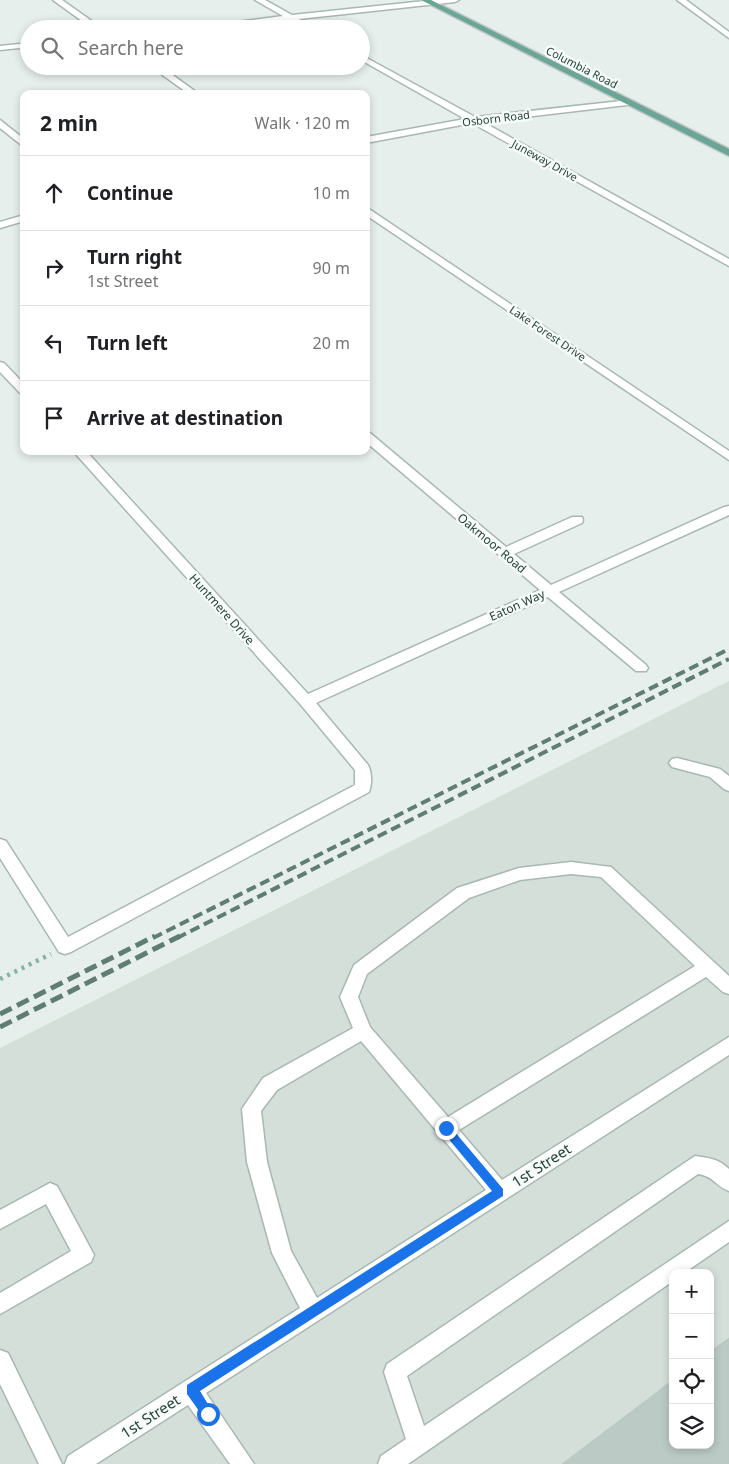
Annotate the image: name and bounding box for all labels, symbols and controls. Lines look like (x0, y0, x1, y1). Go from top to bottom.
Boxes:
search box (20, 20, 370, 75)
icon: search (38, 34, 66, 62)
text: Search here (78, 35, 184, 61)
street label: Columbia Road (544, 42, 620, 92)
street label: Osborn Road (461, 106, 531, 130)
text: 2 min (40, 109, 98, 137)
text: Walk · 120 m (255, 112, 350, 134)
street label: Juneway Drive (509, 135, 581, 184)
icon: ahead (40, 179, 68, 207)
text: Continue (87, 180, 173, 206)
text: 10 m (313, 182, 350, 204)
text: Turn right (87, 244, 182, 270)
icon: right (40, 254, 68, 282)
text: 90 m (313, 257, 350, 279)
text: 1st Street (87, 270, 158, 292)
street label: Lake Forest Drive (507, 302, 589, 364)
icon: left (40, 329, 68, 357)
text: Turn left (87, 330, 168, 356)
text: 20 m (313, 332, 350, 354)
icon: arrive (40, 404, 68, 432)
text: Arrive at destination (87, 405, 283, 431)
street label: Oakmoor Road (454, 509, 530, 577)
street label: Huntmere Drive (185, 570, 259, 648)
street label: Eaton Way (486, 585, 548, 625)
route end (435, 1117, 458, 1140)
street label: 1st Street (507, 1138, 575, 1192)
map controls (669, 1269, 714, 1449)
button: + (669, 1269, 714, 1314)
button: − (669, 1314, 714, 1359)
button: locate (669, 1359, 714, 1404)
street label: 1st Street (116, 1389, 184, 1443)
route start (197, 1403, 220, 1426)
button: layers (669, 1404, 714, 1449)

